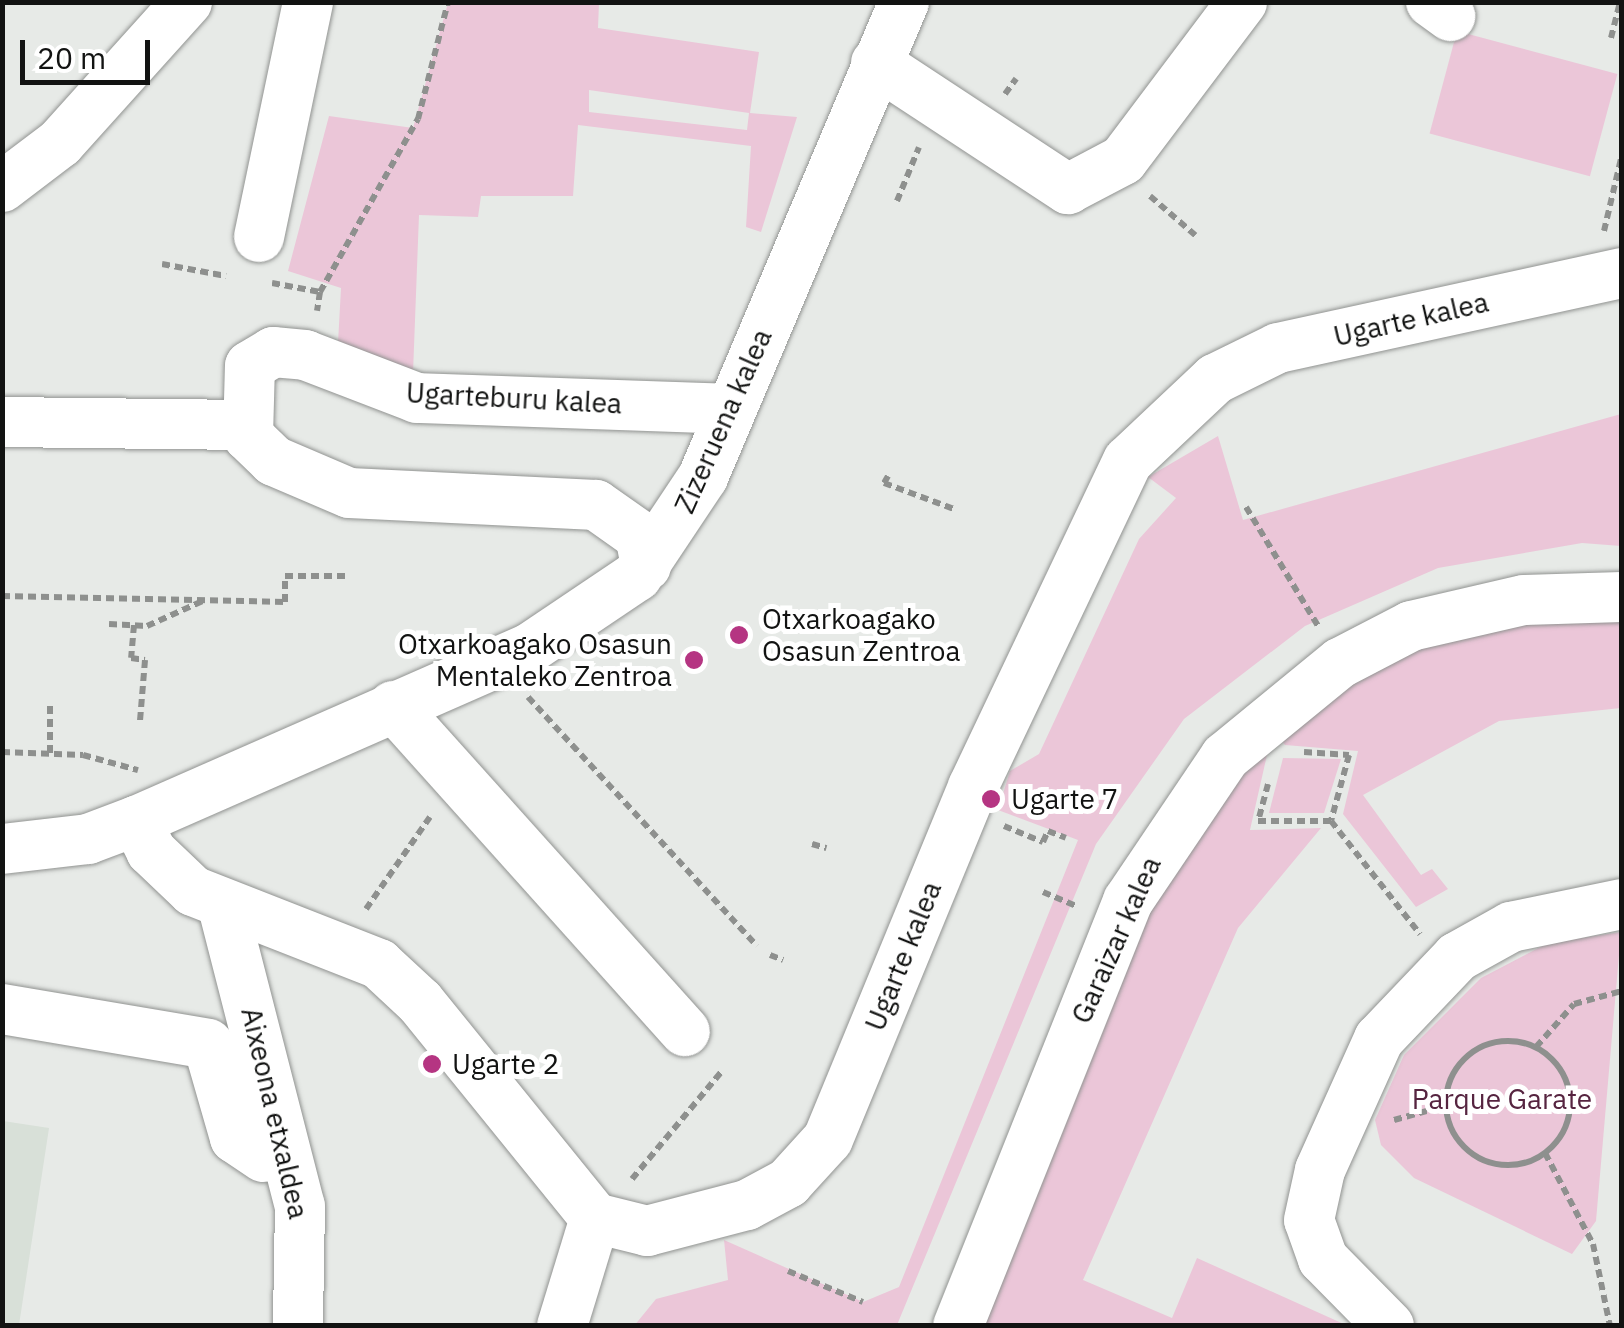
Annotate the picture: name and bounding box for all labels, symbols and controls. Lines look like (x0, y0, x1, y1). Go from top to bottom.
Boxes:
scale bar (25, 20, 155, 82)
text: 20 m (37, 38, 106, 77)
street label: Ugarte kalea (1330, 285, 1492, 353)
street label: Zizeruena kalea (667, 324, 779, 518)
street label: Ugarteburu kalea (405, 376, 623, 420)
place label: Otxarkoagako Osasun Zentroa (762, 602, 960, 668)
marker: Otxarkoagako Osasun Zentroa (726, 622, 752, 648)
place label: Otxarkoagako Osasun Mentaleko Zentroa (398, 627, 672, 693)
marker: Otxarkoagako Osasun Mentaleko Zentroa (681, 647, 707, 673)
place label: Ugarte 7 (1011, 782, 1118, 816)
marker: Ugarte 7 (980, 788, 1002, 810)
street label: Garaizar kalea (1064, 851, 1168, 1029)
street label: Ugarte kalea (858, 876, 948, 1036)
street label: Aixeona etxaldea (234, 1004, 316, 1222)
place label: Ugarte 2 (452, 1047, 559, 1081)
marker: Ugarte 2 (421, 1053, 443, 1075)
park label: Parque Garate (1412, 1082, 1592, 1116)

